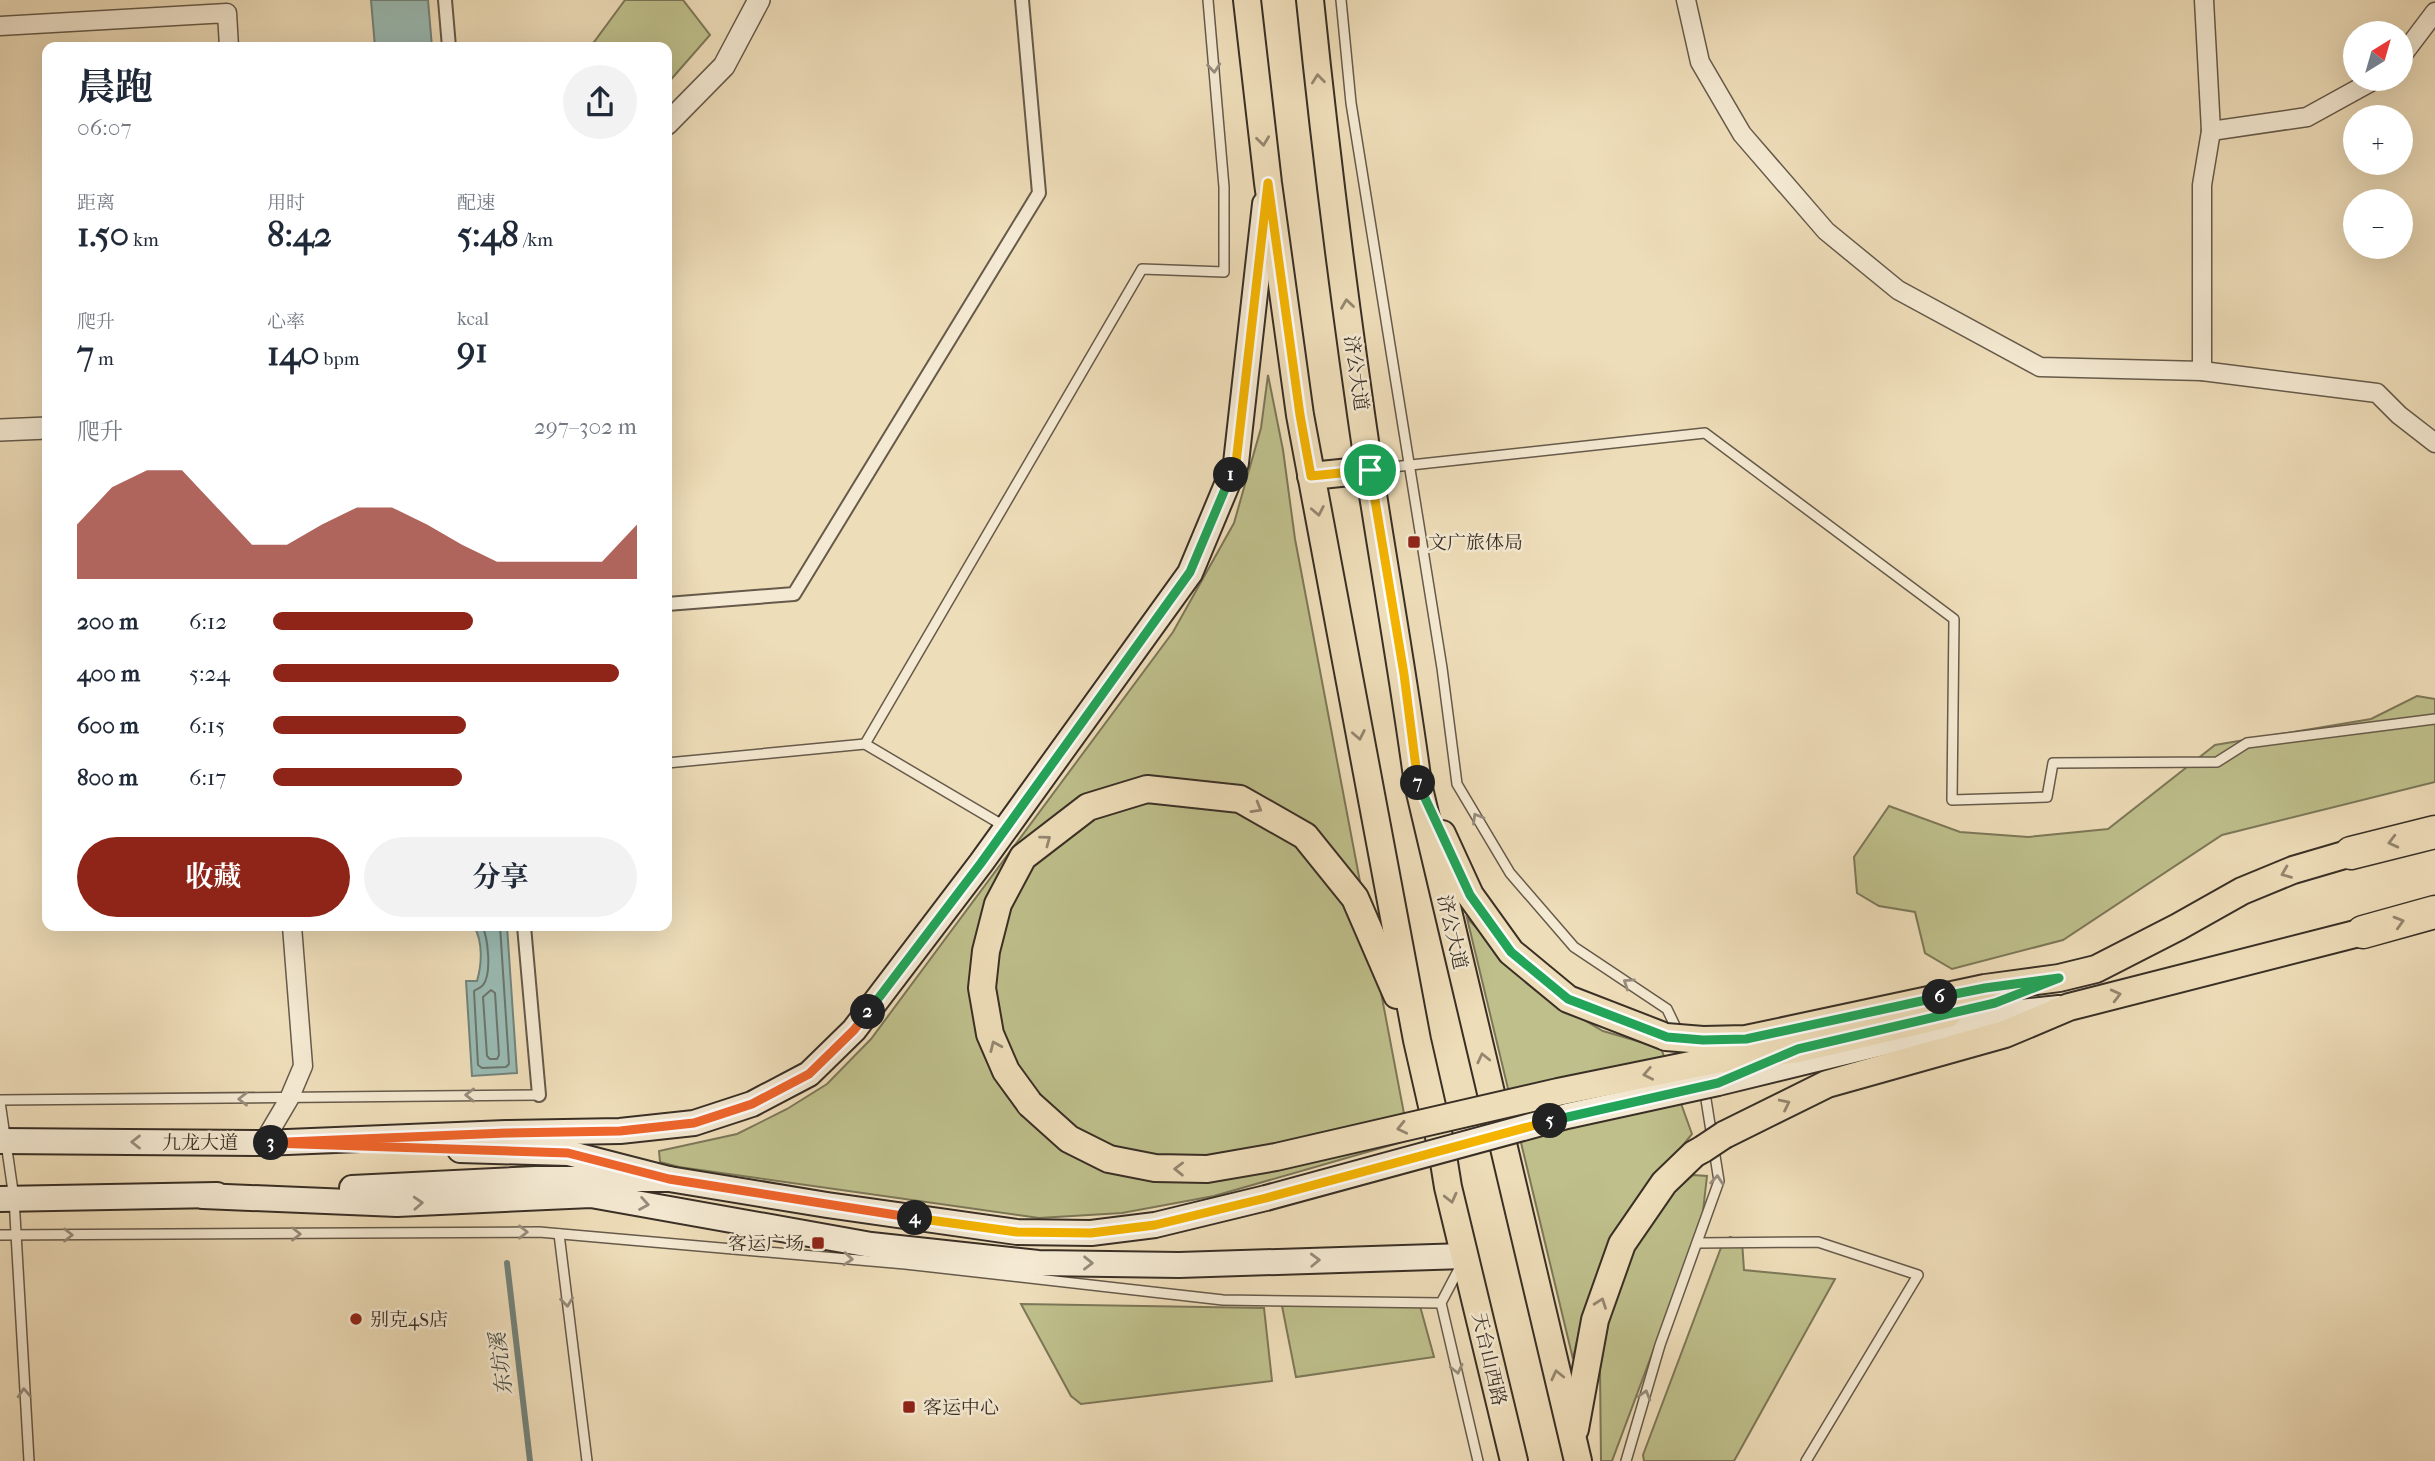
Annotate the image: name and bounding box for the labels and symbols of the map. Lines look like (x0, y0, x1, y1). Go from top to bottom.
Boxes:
north arrow (2343, 21, 2413, 91)
one-way arrow (1206, 63, 1221, 74)
one-way arrow (1310, 73, 1325, 85)
one-way arrow (1256, 135, 1271, 147)
one-way arrow (1340, 299, 1355, 310)
street label: 济公大道 (1340, 334, 1372, 412)
pin (1340, 440, 1400, 500)
pin: 1 (1214, 458, 1248, 492)
one-way arrow (1309, 505, 1324, 517)
place label: 文广旅体局 (1428, 532, 1523, 554)
marker: 文广旅体局 (1406, 534, 1422, 550)
one-way arrow (1351, 729, 1366, 741)
pin: 7 (1400, 766, 1436, 800)
one-way arrow (1249, 800, 1262, 813)
one-way arrow (1472, 812, 1485, 825)
one-way arrow (2387, 834, 2399, 848)
one-way arrow (1038, 835, 1051, 848)
one-way arrow (2280, 865, 2292, 879)
street label: 济公大道 (1433, 893, 1471, 972)
one-way arrow (2393, 916, 2405, 931)
one-way arrow (1623, 979, 1636, 992)
pin: 6 (1923, 979, 1958, 1014)
one-way arrow (2110, 989, 2122, 1003)
pin: 2 (850, 995, 886, 1030)
one-way arrow (989, 1041, 1003, 1053)
one-way arrow (1476, 1052, 1491, 1064)
one-way arrow (1642, 1065, 1654, 1080)
one-way arrow (465, 1087, 476, 1102)
one-way arrow (237, 1091, 248, 1107)
one-way arrow (1778, 1099, 1790, 1113)
pin: 5 (1532, 1104, 1568, 1138)
one-way arrow (1396, 1120, 1408, 1134)
pin: 3 (254, 1126, 288, 1160)
street label: 九龙大道 (162, 1132, 238, 1154)
one-way arrow (130, 1134, 141, 1150)
one-way arrow (1173, 1161, 1184, 1176)
one-way arrow (1709, 1174, 1724, 1185)
one-way arrow (1443, 1192, 1457, 1204)
one-way arrow (413, 1196, 424, 1211)
one-way arrow (638, 1196, 650, 1211)
pin: 4 (898, 1200, 932, 1236)
one-way arrow (518, 1225, 529, 1240)
one-way arrow (291, 1226, 301, 1242)
one-way arrow (63, 1227, 74, 1243)
place label: 客运广场 (728, 1233, 804, 1255)
marker: 客运广场 (810, 1235, 826, 1251)
one-way arrow (842, 1251, 853, 1266)
one-way arrow (1310, 1253, 1321, 1268)
one-way arrow (1083, 1256, 1094, 1271)
one-way arrow (560, 1296, 575, 1308)
one-way arrow (1593, 1297, 1607, 1309)
place label: 别克4S店 (370, 1309, 448, 1331)
street label: 天台山西路 (1468, 1310, 1510, 1408)
marker: 别克4S店 (348, 1311, 364, 1327)
water label: 东坑溪 (485, 1329, 517, 1397)
one-way arrow (1449, 1363, 1463, 1375)
one-way arrow (1551, 1369, 1565, 1381)
one-way arrow (17, 1387, 32, 1398)
one-way arrow (1637, 1390, 1652, 1402)
place label: 客运中心 (923, 1397, 999, 1419)
marker: 客运中心 (901, 1399, 917, 1415)

